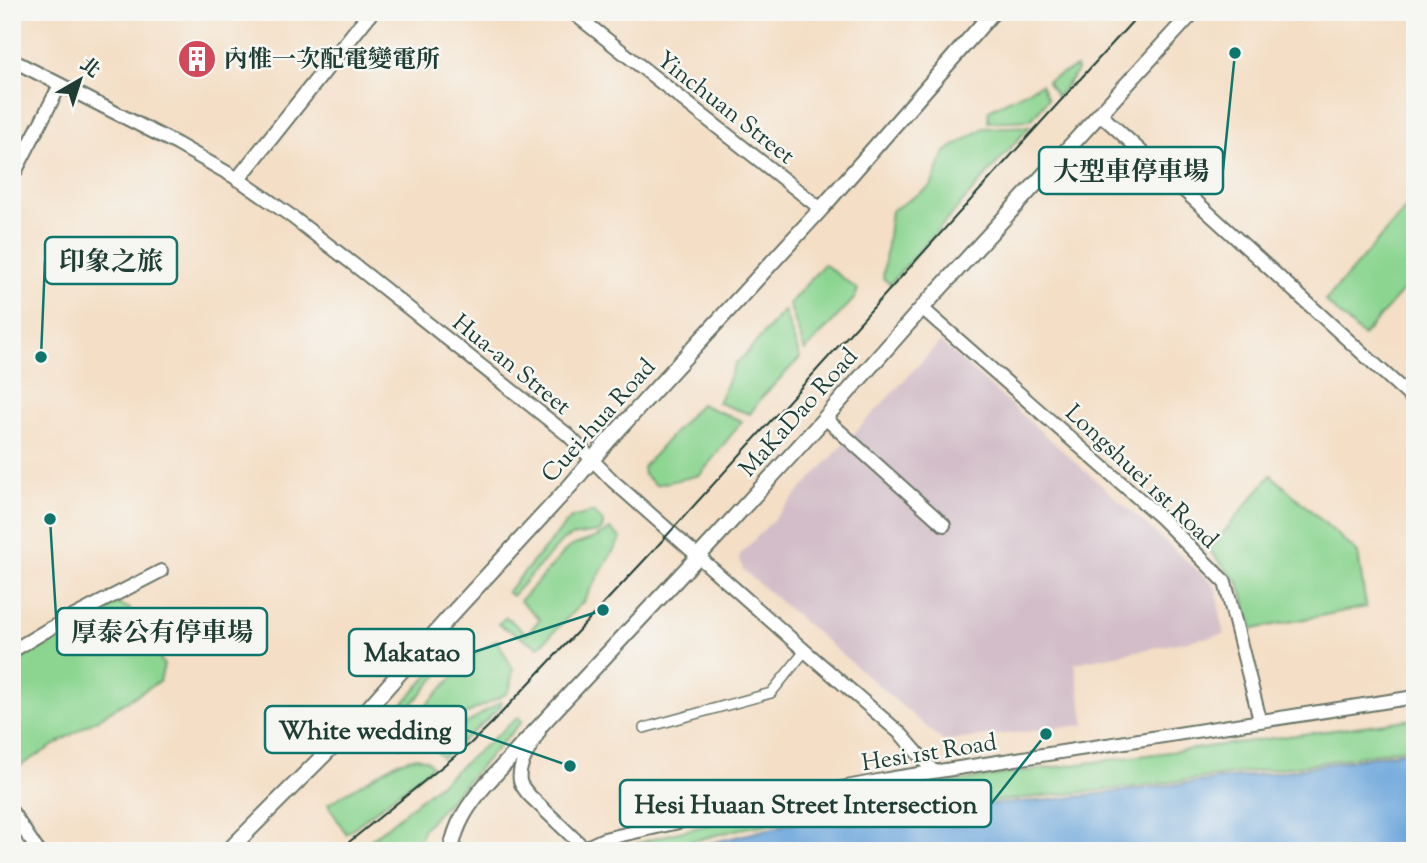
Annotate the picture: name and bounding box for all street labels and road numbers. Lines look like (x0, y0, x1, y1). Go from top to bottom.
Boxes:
street label: Yinchuan Street (649, 44, 801, 173)
street label: Hua-an Street (444, 307, 577, 424)
street label: MaKaDao Road (732, 341, 867, 485)
street label: Cuei-hua Road (534, 351, 665, 491)
street label: Longshuei 1st Road (1057, 397, 1225, 558)
street label: Hesi 1st Road (859, 726, 1000, 781)

